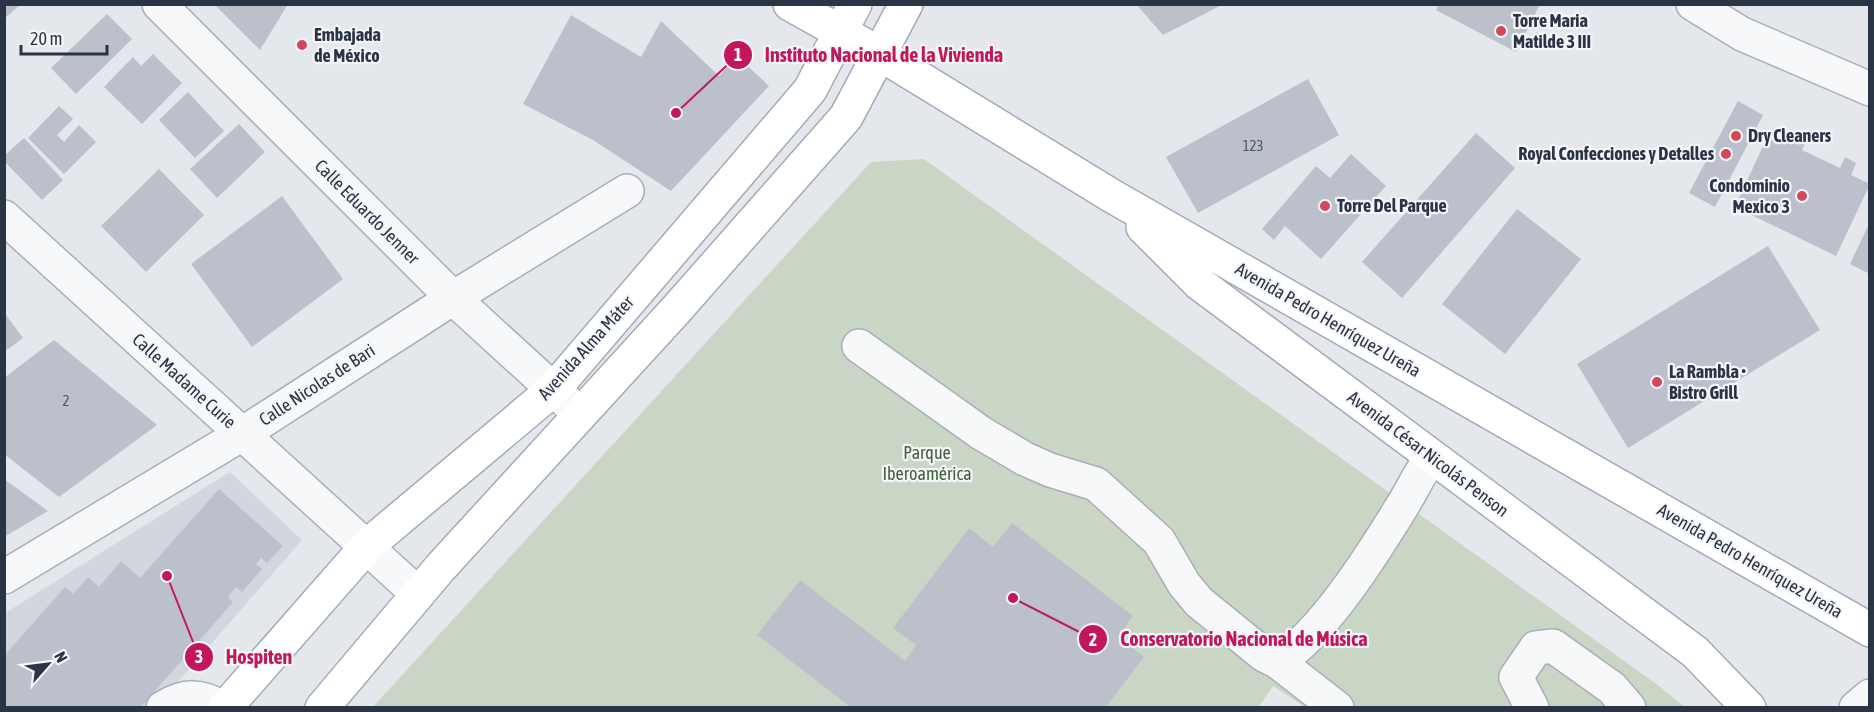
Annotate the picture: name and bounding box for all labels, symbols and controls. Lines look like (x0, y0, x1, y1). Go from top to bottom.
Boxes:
place label: Torre Maria Matilde 3 III (1513, 10, 1591, 52)
scale bar (21, 18, 106, 56)
place label: Embajada de México (314, 24, 381, 66)
marker: Torre Maria Matilde 3 III (1494, 24, 1508, 38)
text: 20 m (30, 28, 62, 49)
callout: Instituto Nacional de la Vivienda (723, 36, 1015, 74)
marker: Embajada de México (295, 38, 309, 52)
text: Instituto Nacional de la Vivienda (765, 43, 1003, 66)
text: 1 (734, 44, 742, 65)
place label: Dry Cleaners (1748, 125, 1832, 146)
marker: Dry Cleaners (1729, 129, 1743, 143)
house number: 123 (1242, 137, 1264, 154)
place label: Royal Confecciones y Detalles (1518, 143, 1715, 164)
marker: Royal Confecciones y Detalles (1719, 147, 1733, 161)
street label: Calle Eduardo Jenner (311, 155, 425, 269)
place label: Condominio Mexico 3 (1709, 175, 1790, 217)
marker: Condominio Mexico 3 (1795, 189, 1809, 203)
place label: Torre Del Parque (1337, 195, 1447, 216)
marker: Torre Del Parque (1318, 199, 1332, 213)
street label: Avenida Pedro Henríquez Ureña (1232, 258, 1425, 381)
street label: Avenida Alma Máter (533, 291, 638, 404)
street label: Calle Madame Curie (128, 329, 240, 433)
street label: Calle Nicolas de Bari (255, 339, 379, 430)
place label: La Rambla • Bistro Grill (1669, 361, 1746, 403)
marker: La Rambla • Bistro Grill (1650, 375, 1664, 389)
street label: Avenida César Nicolás Penson (1344, 386, 1513, 521)
house number: 2 (62, 392, 70, 409)
park label: Parque Iberoamérica (882, 442, 972, 484)
street label: Avenida Pedro Henríquez Ureña (1654, 499, 1847, 622)
callout: Conservatorio Nacional de Música (1078, 620, 1379, 658)
text: Conservatorio Nacional de Música (1120, 627, 1368, 650)
text: 2 (1089, 629, 1097, 650)
north arrow (18, 634, 78, 694)
callout: Hospiten (184, 638, 304, 676)
text: Hospiten (226, 645, 292, 668)
text: 3 (195, 646, 203, 667)
text: N (51, 649, 71, 665)

